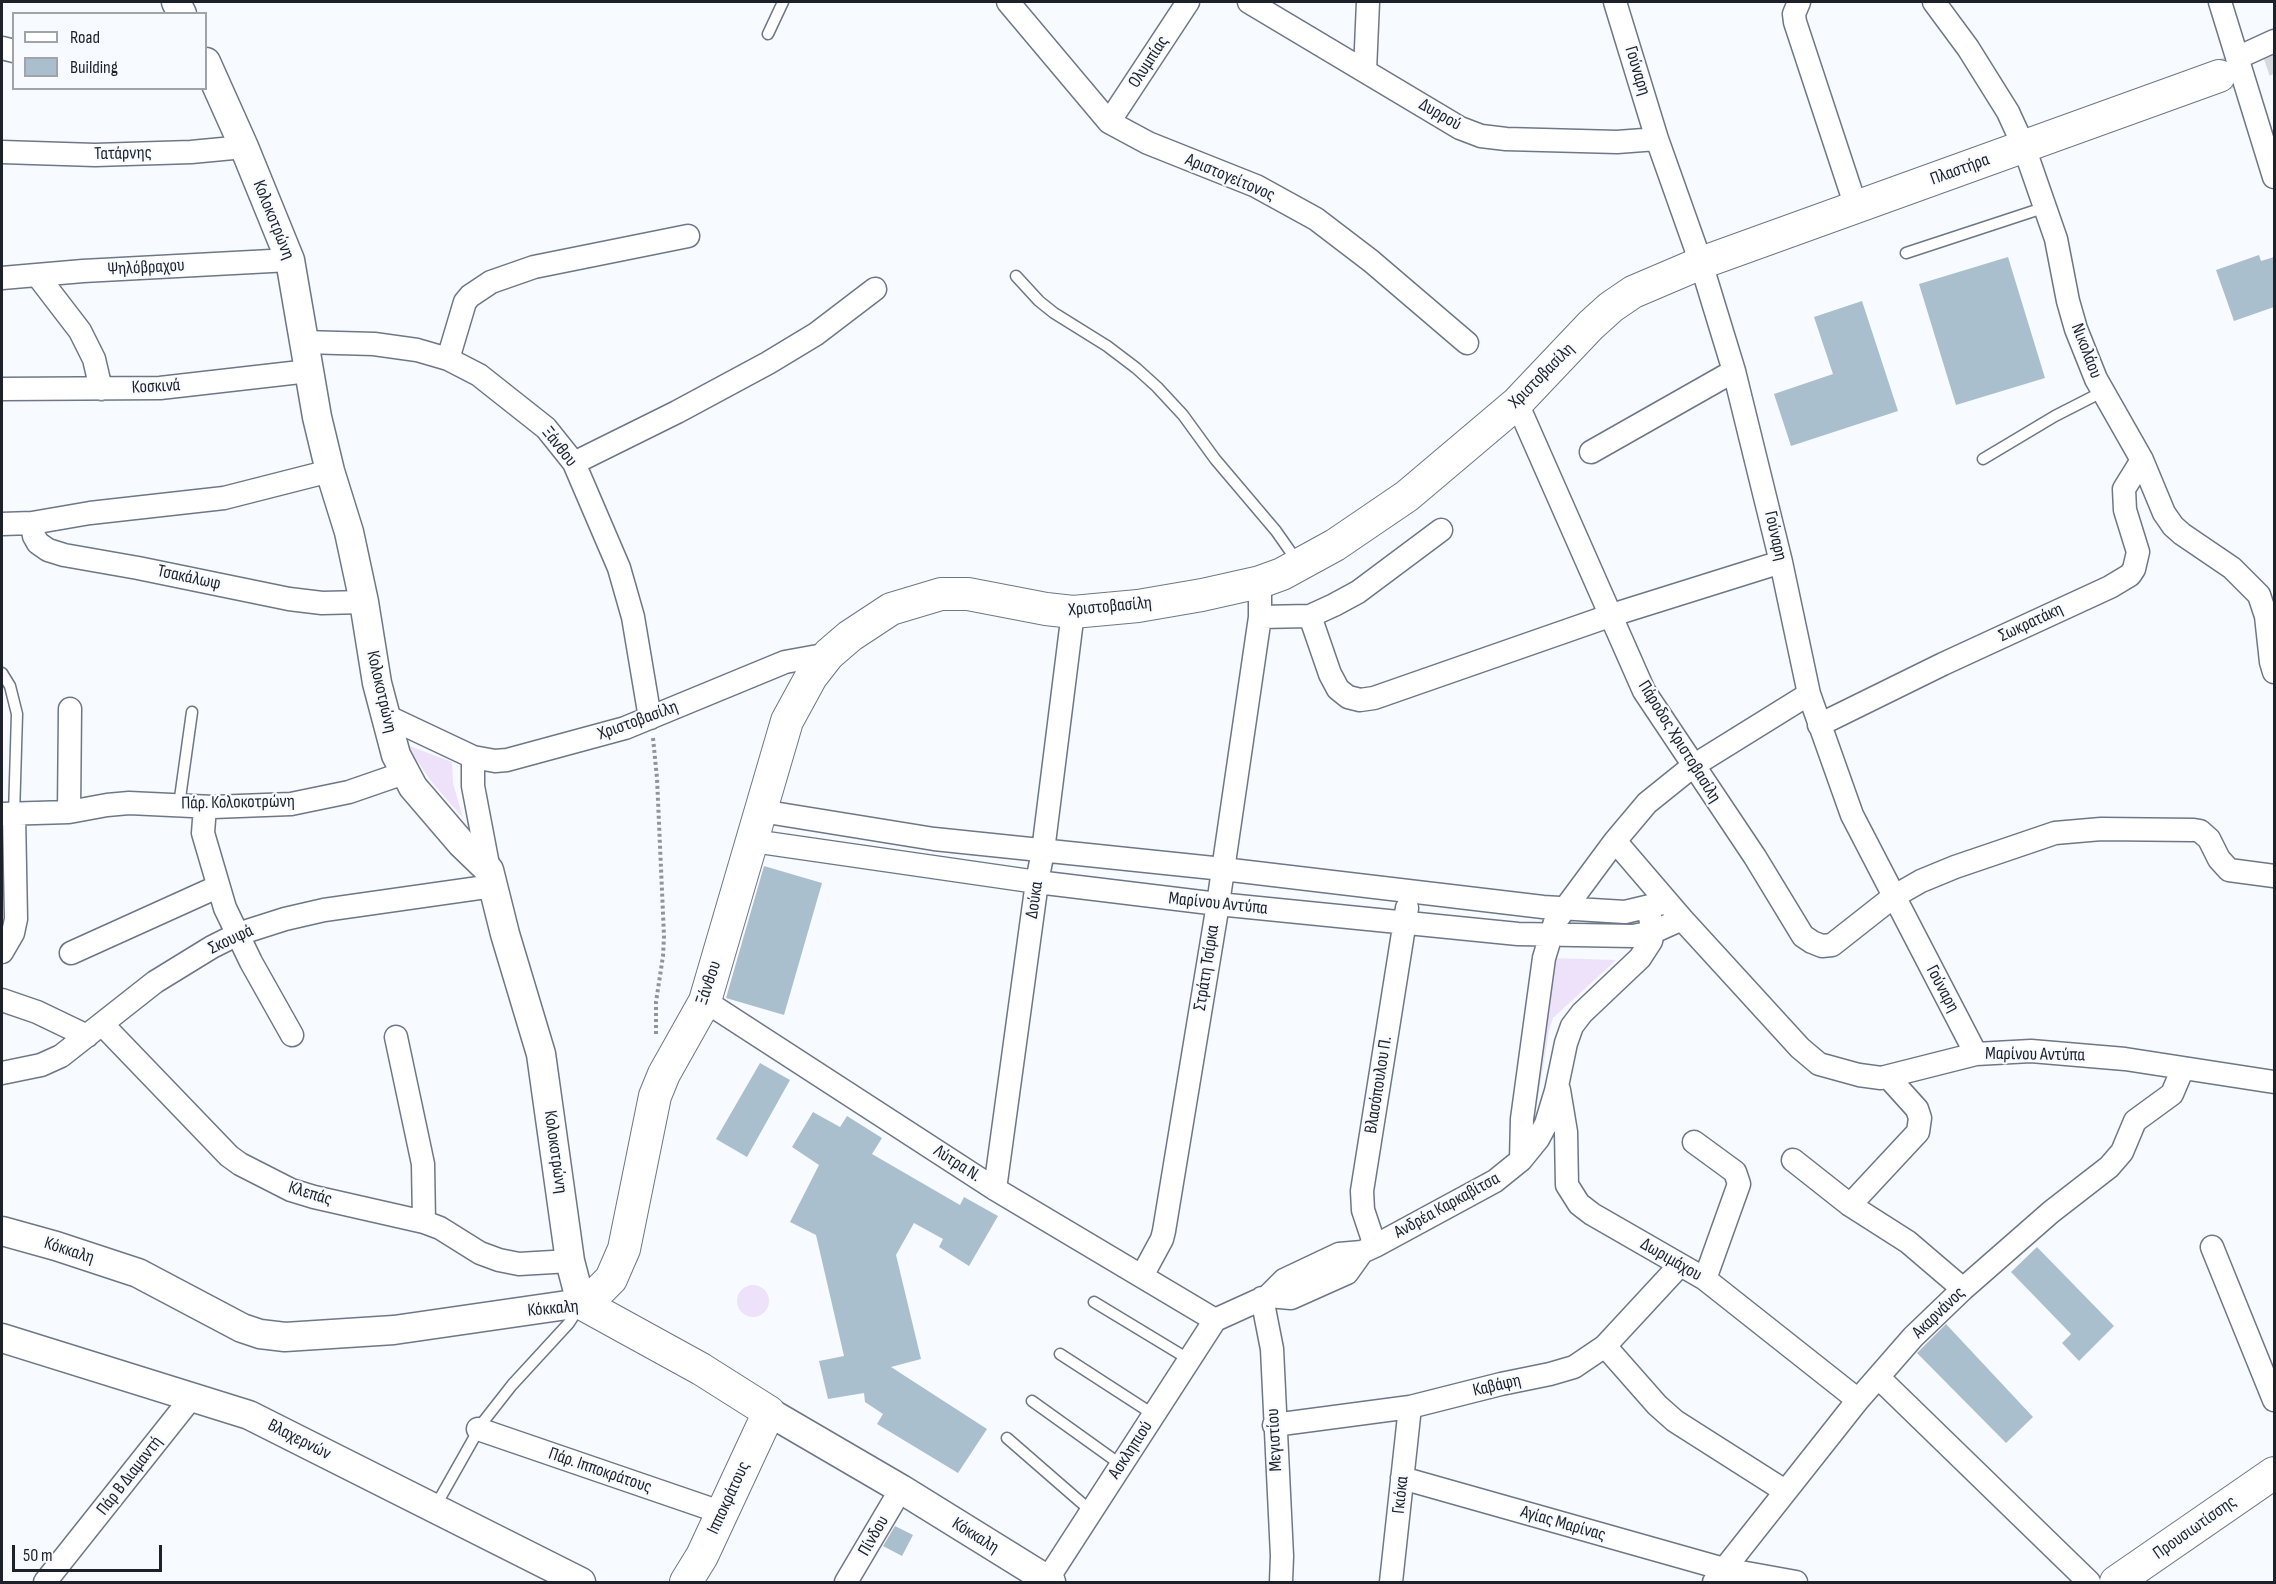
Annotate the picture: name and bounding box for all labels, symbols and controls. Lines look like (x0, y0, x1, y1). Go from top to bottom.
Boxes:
legend (12, 12, 207, 90)
text: Road (70, 27, 100, 48)
street label: Ολυμπίας (1124, 32, 1174, 92)
street label: Γούναρη (1619, 44, 1655, 98)
text: Building (70, 57, 118, 78)
street label: Δυρρού (1415, 94, 1465, 136)
street label: Τατάρνης (94, 143, 152, 165)
street label: Αριστογείτονος (1182, 149, 1278, 207)
street label: Πλαστήρα (1927, 149, 1993, 191)
street label: Κολοκοτρώνη (247, 177, 299, 263)
street label: Ψηλόβραχου (107, 255, 185, 281)
street label: Νικολάου (2066, 320, 2106, 382)
street label: Χριστοβασίλη (1505, 339, 1579, 413)
street label: Κοσκινά (131, 375, 181, 399)
street label: Ξάνθου (537, 423, 581, 471)
street label: Γούναρη (1759, 509, 1791, 563)
street label: Τσακάλωφ (155, 561, 223, 595)
street label: Χριστοβασίλη (1067, 593, 1153, 621)
street label: Σωκρατάκη (1996, 599, 2066, 647)
street label: Κολοκοτρώνη (361, 649, 401, 735)
street label: Πάροδος Χριστοβασίλη (1633, 677, 1725, 807)
street label: Χριστοβασίλη (595, 697, 681, 745)
street label: Πάρ. Κολοκοτρώνη (181, 791, 295, 815)
street label: Δούκα (1022, 880, 1048, 920)
street label: Μαρίνου Αντύπα (1167, 888, 1269, 920)
street label: Σκουφά (205, 920, 257, 960)
street label: Στράτη Τσίρκα (1190, 924, 1224, 1012)
street label: Ξάνθου (691, 958, 727, 1008)
street label: Γούναρη (1921, 962, 1963, 1016)
street label: Βλασόπουλου Π. (1361, 1035, 1397, 1135)
street label: Μαρίνου Αντύπα (1985, 1043, 2085, 1067)
street label: Κολοκοτρώνη (538, 1109, 572, 1195)
street label: Λύτρα Ν. (929, 1141, 985, 1187)
street label: Ανδρέα Καρκαβίτσα (1390, 1168, 1504, 1244)
street label: Κλεπάς (286, 1177, 334, 1211)
street label: Κόκκαλη (41, 1233, 97, 1269)
street label: Δωριμάχου (1636, 1234, 1706, 1286)
street label: Ακαρνάνος (1908, 1283, 1970, 1343)
street label: Κόκκαλη (527, 1296, 579, 1322)
street label: Καβάφη (1471, 1370, 1523, 1402)
street label: Μεγιστίου (1263, 1408, 1287, 1472)
street label: Βλαχερνών (264, 1415, 334, 1465)
street label: Ασκληπιού (1104, 1417, 1158, 1483)
street label: Πάρ Β Διαμαντή (92, 1432, 168, 1520)
street label: Πάρ. Ιπποκράτους (545, 1443, 655, 1499)
street label: Ιπποκράτους (703, 1458, 755, 1538)
street label: Γκιόκα (1388, 1475, 1414, 1515)
street label: Προυσιωτίσσης (2149, 1491, 2241, 1565)
street label: Αγίας Μαρίνας (1518, 1502, 1608, 1546)
street label: Πίνδου (854, 1512, 894, 1560)
street label: Κόκκαλη (948, 1513, 1002, 1559)
scale bar (15, 1533, 165, 1571)
text: 50 m (23, 1545, 53, 1566)

